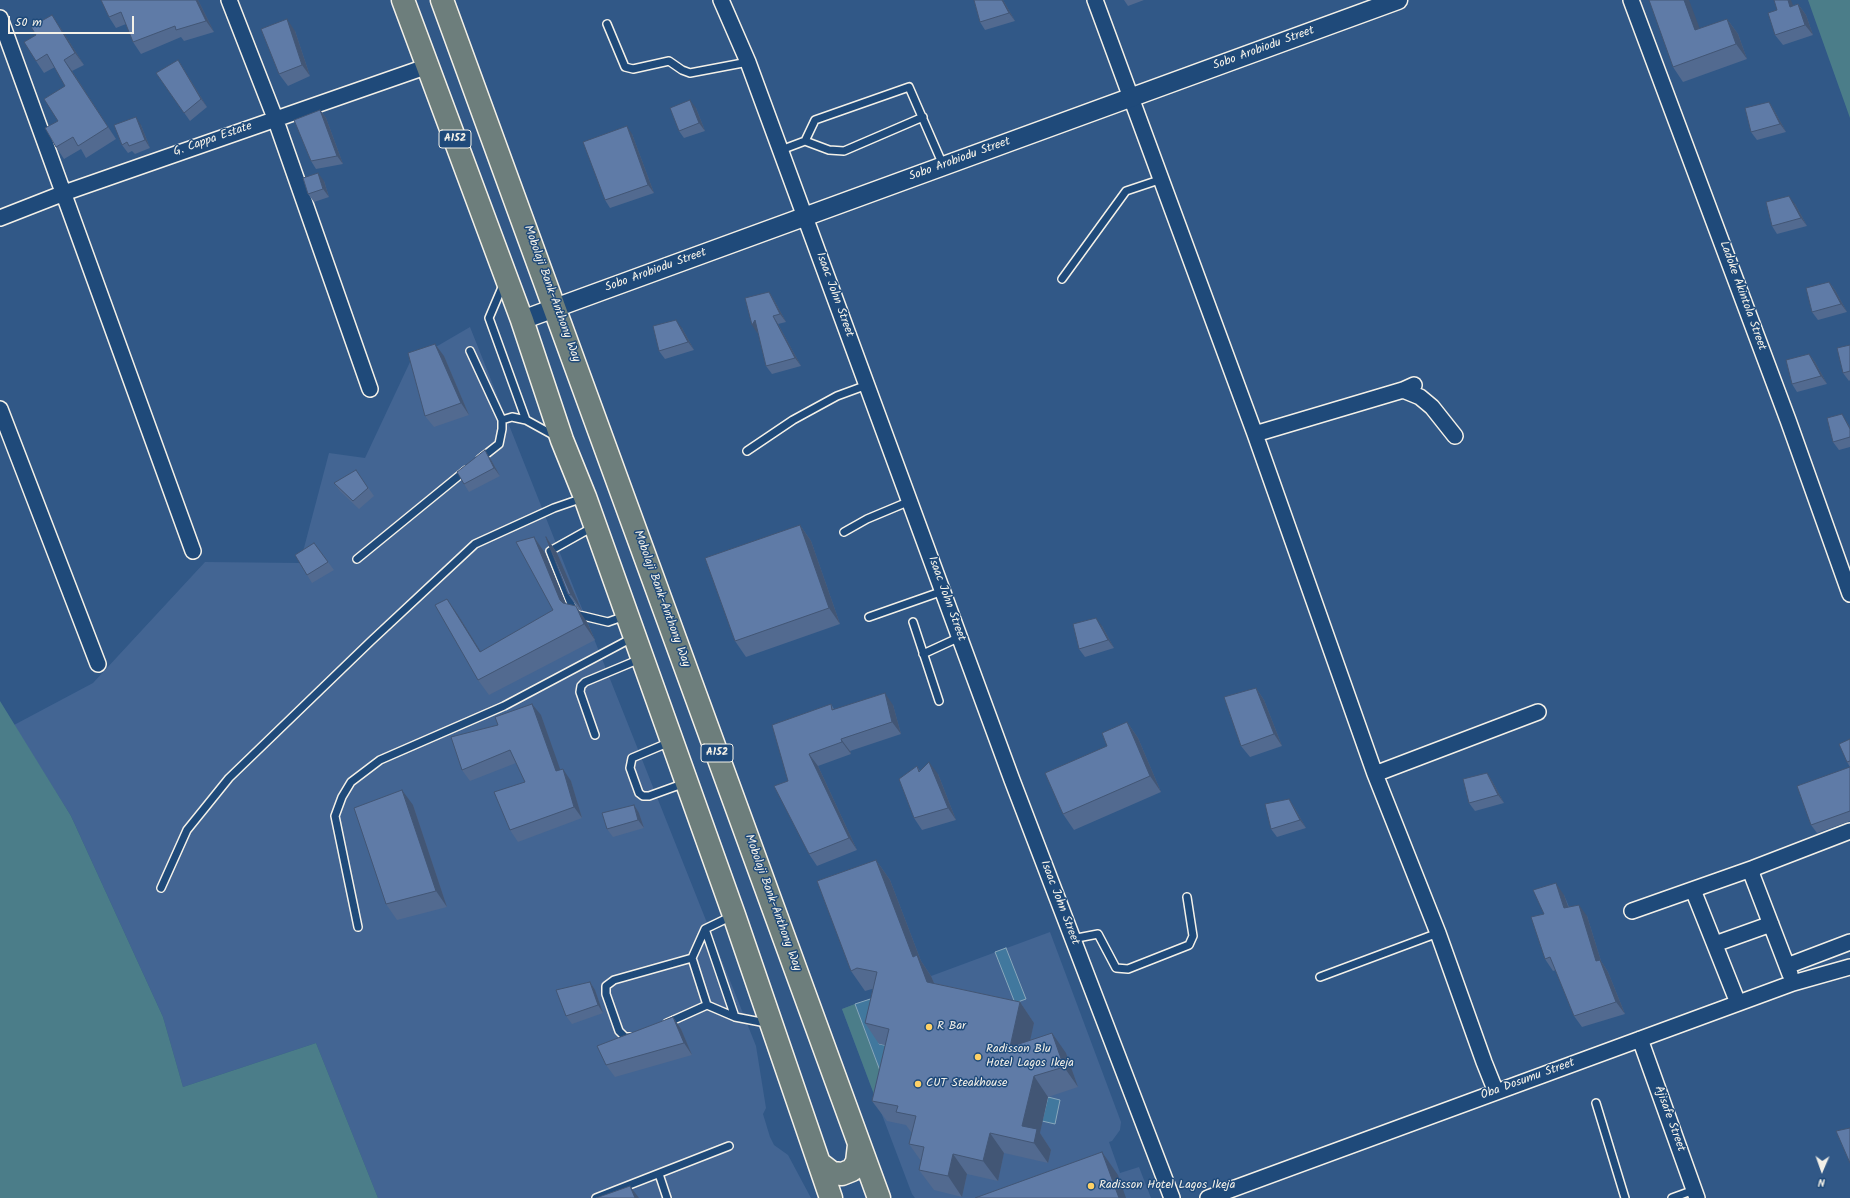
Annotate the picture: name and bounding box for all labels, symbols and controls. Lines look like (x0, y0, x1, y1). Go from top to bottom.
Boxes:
scale bar (10, 8, 136, 34)
text: 50 m (15, 13, 42, 32)
street label: Sobo Arobiodu Street (1211, 24, 1317, 74)
street label: G. Cappa Estate (172, 120, 254, 160)
road number: A152 (439, 130, 471, 148)
street label: Sobo Arobiodu Street (907, 135, 1013, 185)
street label: Mobolaji Bank-Anthony Way (520, 224, 582, 364)
street label: Ladoke Akintola Street (1715, 239, 1769, 353)
street label: Sobo Arobiodu Street (603, 246, 709, 296)
street label: Isaac John Street (812, 251, 856, 339)
street label: Mobolaji Bank-Anthony Way (630, 529, 692, 669)
street label: Isaac John Street (924, 555, 968, 643)
road number: A152 (701, 744, 733, 762)
street label: Mobolaji Bank-Anthony Way (741, 833, 803, 973)
street label: Isaac John Street (1036, 859, 1082, 947)
place label: R Bar (937, 1020, 966, 1034)
marker: R Bar (924, 1022, 934, 1032)
place label: Radisson Blu Hotel Lagos Ikeja (986, 1043, 1074, 1071)
marker: Radisson Blu Hotel Lagos Ikeja (973, 1052, 983, 1062)
street label: Oba Dosumu Street (1479, 1056, 1577, 1104)
place label: CUT Steakhouse (926, 1077, 1007, 1091)
marker: CUT Steakhouse (913, 1079, 923, 1089)
street label: Ajisafe Street (1650, 1084, 1688, 1154)
north arrow (1802, 1150, 1842, 1190)
text: N (1818, 1173, 1825, 1191)
place label: Radisson Hotel Lagos Ikeja (1099, 1179, 1235, 1193)
marker: Radisson Hotel Lagos Ikeja (1086, 1181, 1096, 1191)

